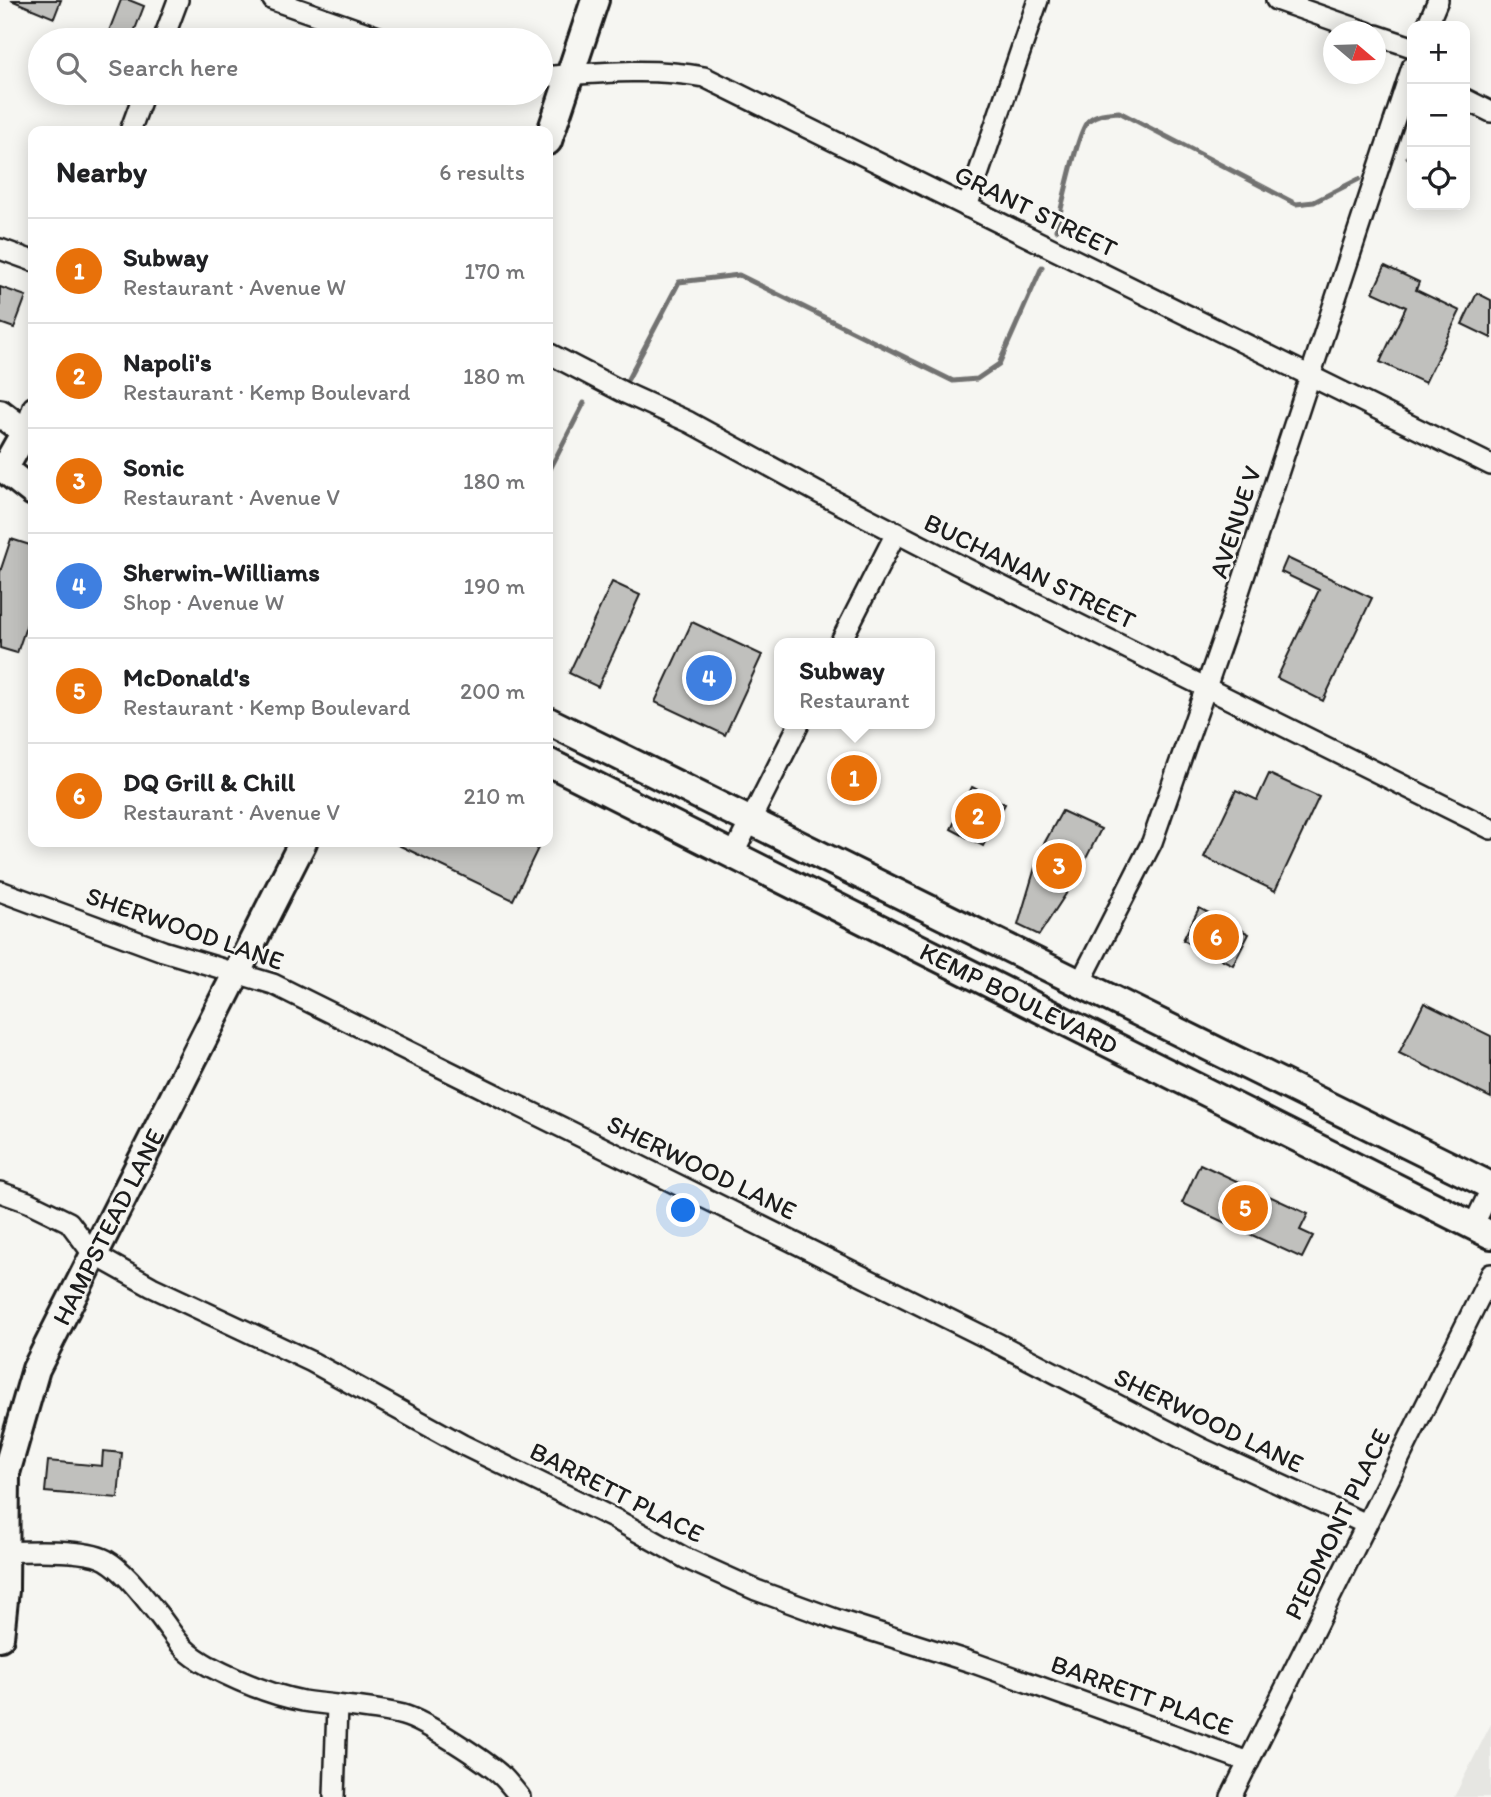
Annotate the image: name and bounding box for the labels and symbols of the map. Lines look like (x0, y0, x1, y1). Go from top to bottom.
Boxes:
north arrow (1323, 21, 1386, 84)
street label: GRANT STREET (949, 158, 1123, 264)
street label: AVENUE V (1202, 462, 1268, 582)
street label: BUCHANAN STREET (919, 506, 1142, 636)
pin: 4 (686, 652, 732, 704)
pin: 1 (831, 752, 877, 804)
pin: 2 (955, 790, 1001, 842)
pin: 3 (1036, 840, 1082, 892)
street label: SHERWOOD LANE (82, 879, 288, 977)
pin: 6 (1193, 911, 1239, 963)
street label: KEMP BOULEVARD (915, 935, 1123, 1061)
street label: SHERWOOD LANE (602, 1107, 802, 1227)
street label: HAMPSTEAD LANE (45, 1123, 171, 1330)
pin: 5 (1222, 1182, 1268, 1234)
your location (666, 1193, 700, 1227)
street label: SHERWOOD LANE (1109, 1360, 1309, 1480)
street label: PIEDMONT PLACE (1277, 1423, 1397, 1625)
street label: BARRETT PLACE (525, 1434, 709, 1550)
street label: BARRETT PLACE (1047, 1647, 1237, 1743)

